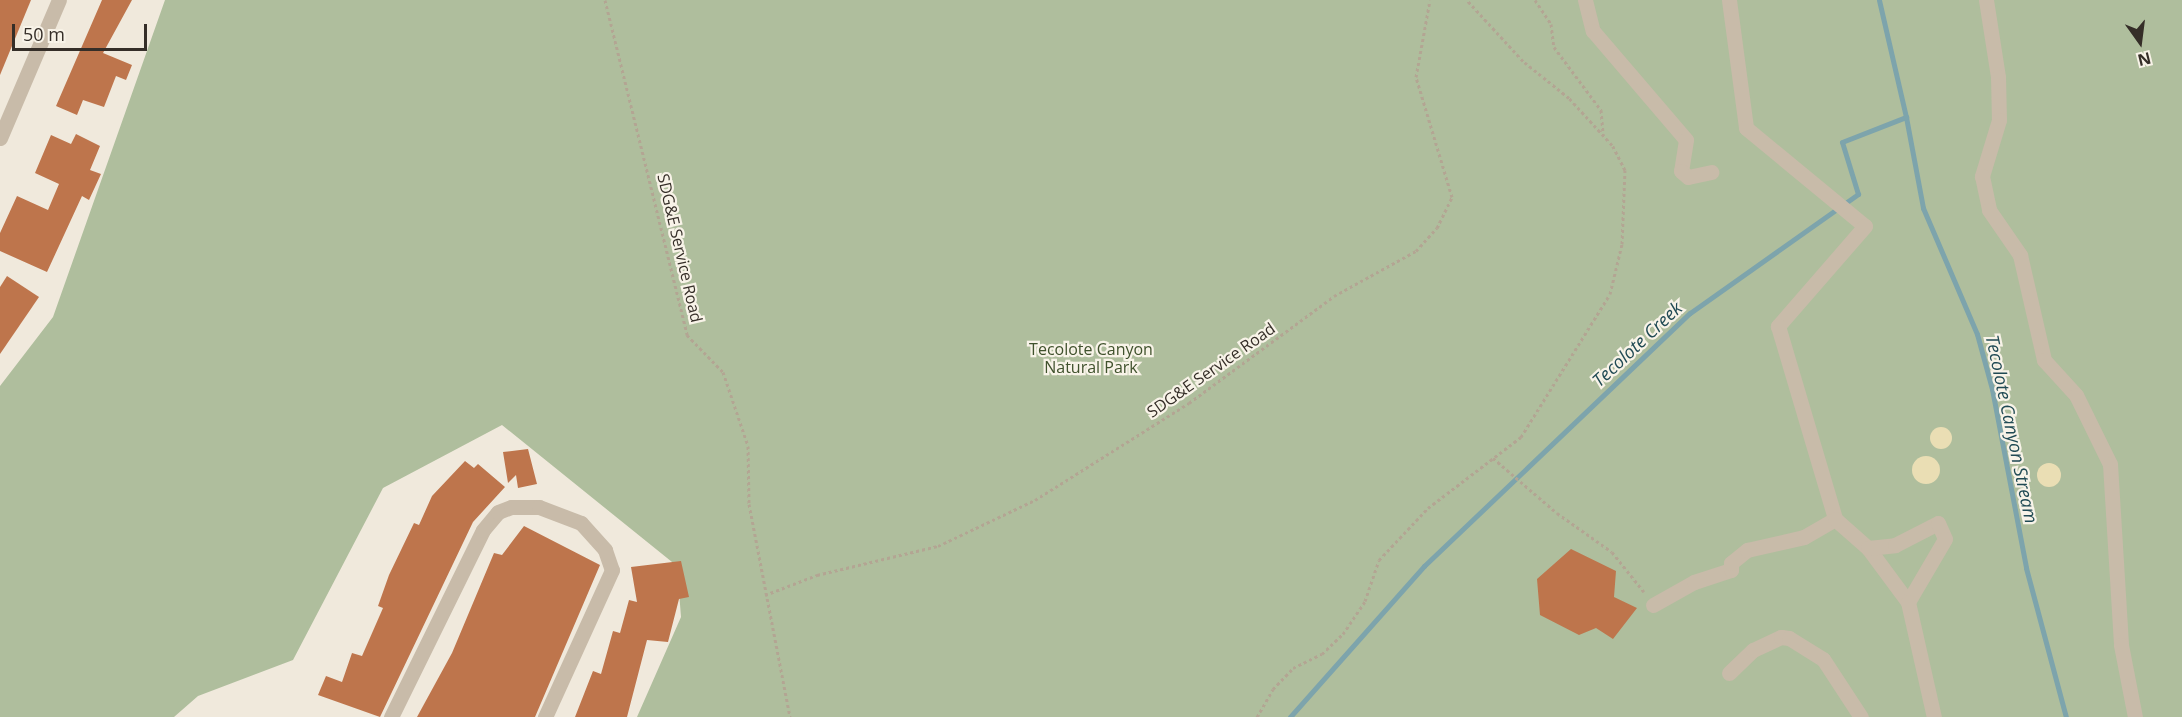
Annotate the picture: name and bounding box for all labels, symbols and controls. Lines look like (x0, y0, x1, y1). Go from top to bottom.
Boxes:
scale bar (15, 12, 150, 50)
north arrow (2110, 12, 2170, 72)
text: 50 m (23, 22, 65, 46)
text: N (2135, 47, 2153, 72)
street label: SDG&E Service Road (654, 172, 706, 324)
water label: Tecolote Creek (1588, 297, 1686, 391)
street label: SDG&E Service Road (1143, 319, 1279, 421)
water label: Tecolote Canyon Stream (1981, 333, 2043, 525)
park label: Tecolote Canyon Natural Park (1029, 339, 1153, 377)

